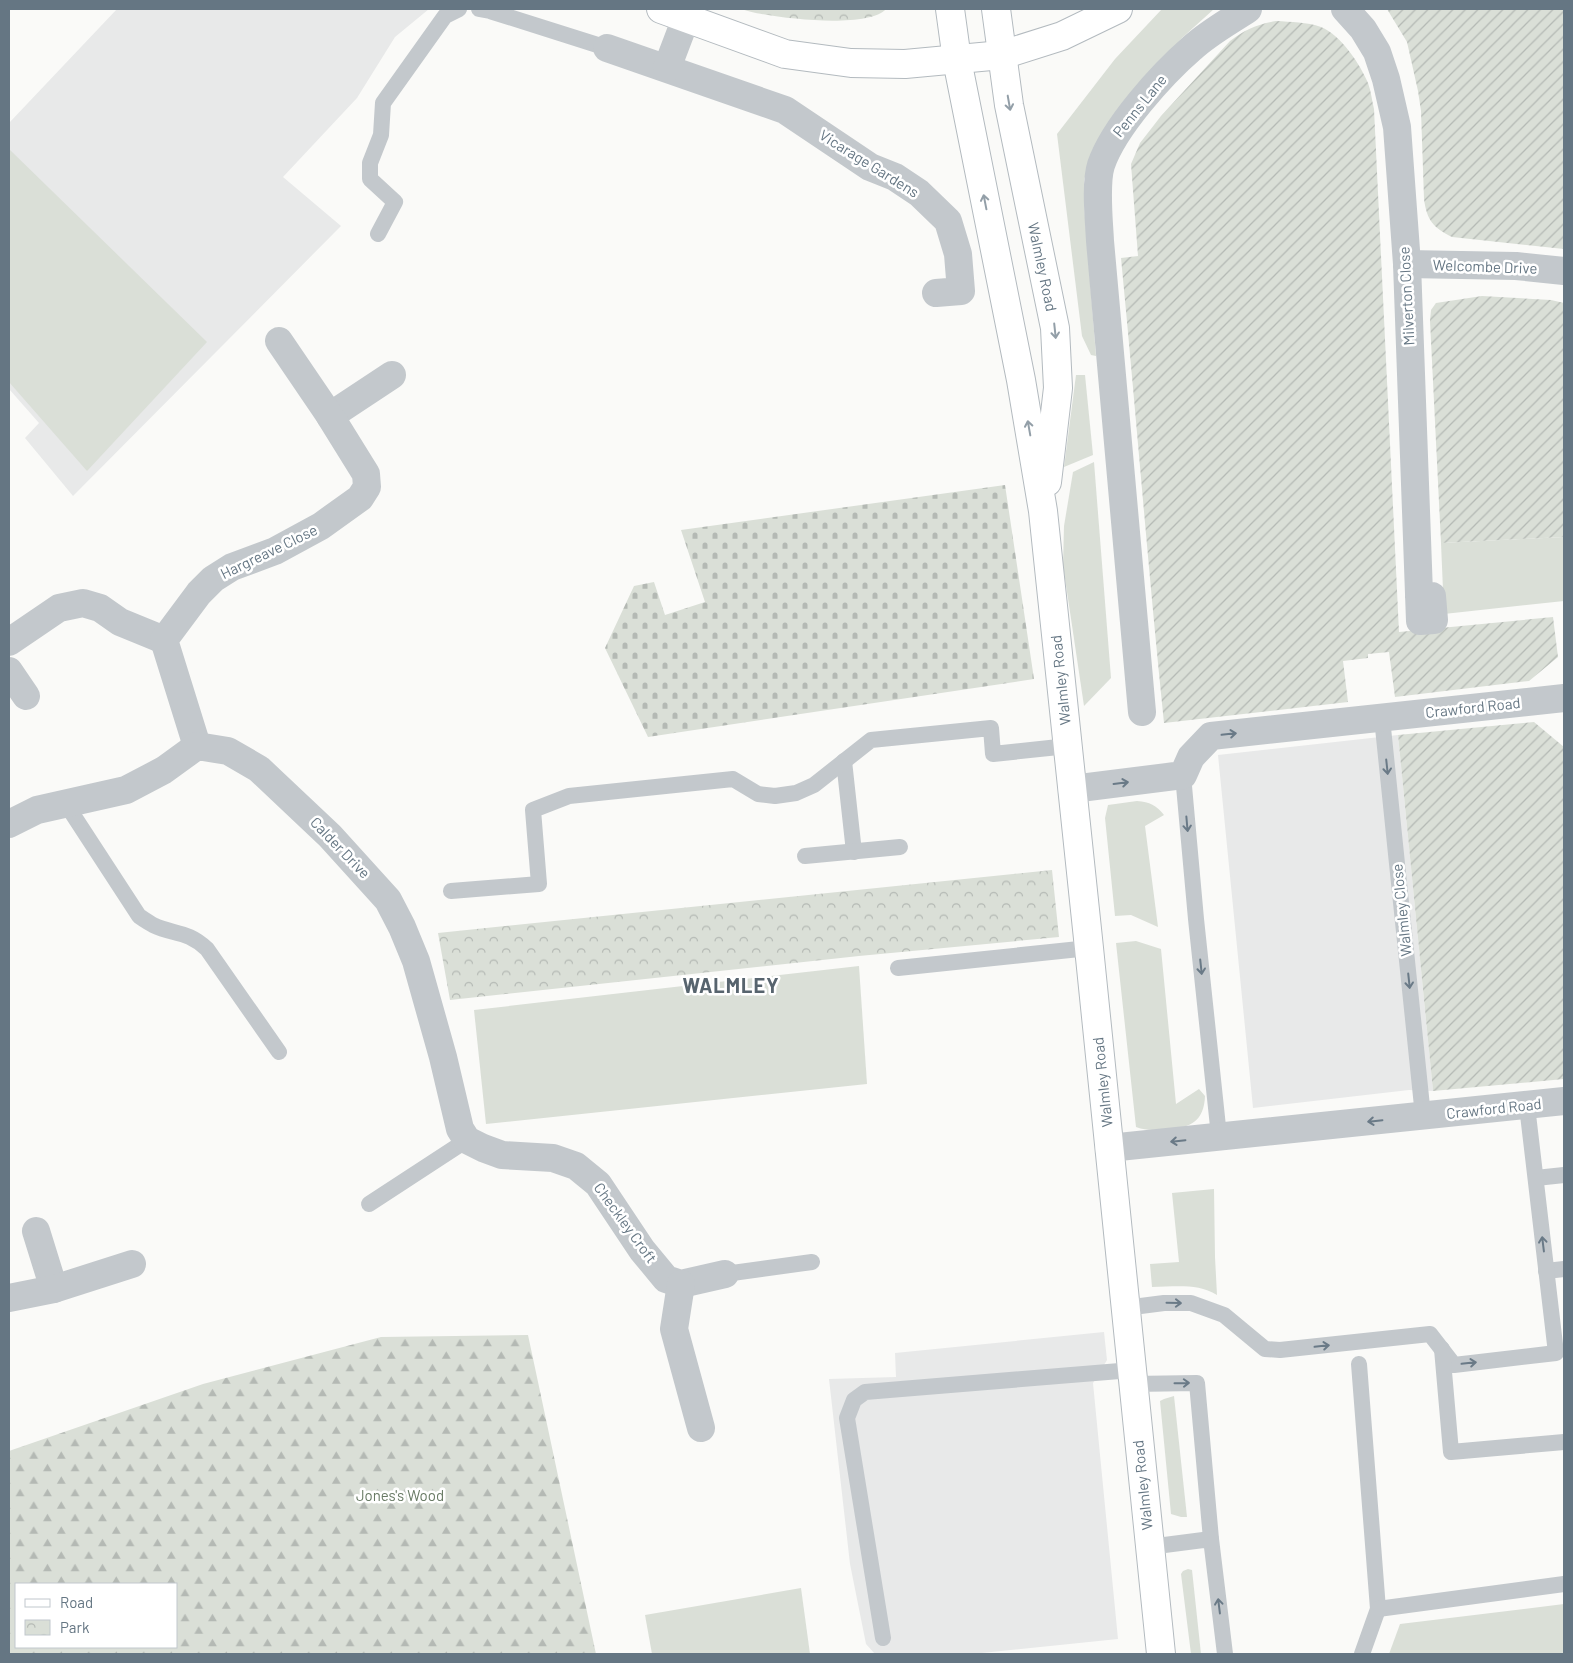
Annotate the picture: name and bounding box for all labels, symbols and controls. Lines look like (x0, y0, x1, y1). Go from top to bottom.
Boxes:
street label: Penns Lane (1109, 71, 1170, 140)
one-way arrow (1005, 94, 1015, 110)
street label: Vicarage Gardens (816, 125, 923, 201)
one-way arrow (979, 194, 989, 210)
street label: Walmley Road (1025, 221, 1061, 313)
street label: Milverton Close (1394, 246, 1418, 346)
street label: Welcombe Drive (1432, 255, 1538, 277)
one-way arrow (1050, 322, 1059, 338)
one-way arrow (1024, 421, 1034, 437)
street label: Hargreave Close (217, 520, 320, 582)
street label: Walmley Road (1046, 634, 1074, 726)
street label: Crawford Road (1424, 693, 1521, 721)
one-way arrow (1220, 729, 1236, 739)
one-way arrow (1382, 758, 1392, 774)
one-way arrow (1112, 778, 1128, 788)
street label: Calder Drive (307, 813, 374, 882)
one-way arrow (1182, 815, 1192, 831)
street label: Walmley Close (1387, 863, 1415, 957)
one-way arrow (1196, 959, 1206, 975)
one-way arrow (1404, 972, 1414, 988)
district label: WALMLEY (682, 973, 780, 997)
street label: Walmley Road (1088, 1036, 1116, 1128)
street label: Crawford Road (1445, 1094, 1542, 1122)
one-way arrow (1367, 1116, 1383, 1126)
one-way arrow (1171, 1136, 1187, 1145)
street label: Checkley Croft (591, 1179, 661, 1266)
one-way arrow (1538, 1237, 1548, 1253)
one-way arrow (1165, 1298, 1181, 1308)
one-way arrow (1313, 1341, 1329, 1351)
one-way arrow (1460, 1358, 1476, 1368)
one-way arrow (1173, 1378, 1189, 1388)
street label: Walmley Road (1128, 1439, 1156, 1531)
park label: Jones's Wood (356, 1486, 444, 1504)
legend (15, 1583, 178, 1648)
text: Road (60, 1593, 93, 1611)
one-way arrow (1214, 1598, 1224, 1614)
text: Park (60, 1618, 90, 1636)

